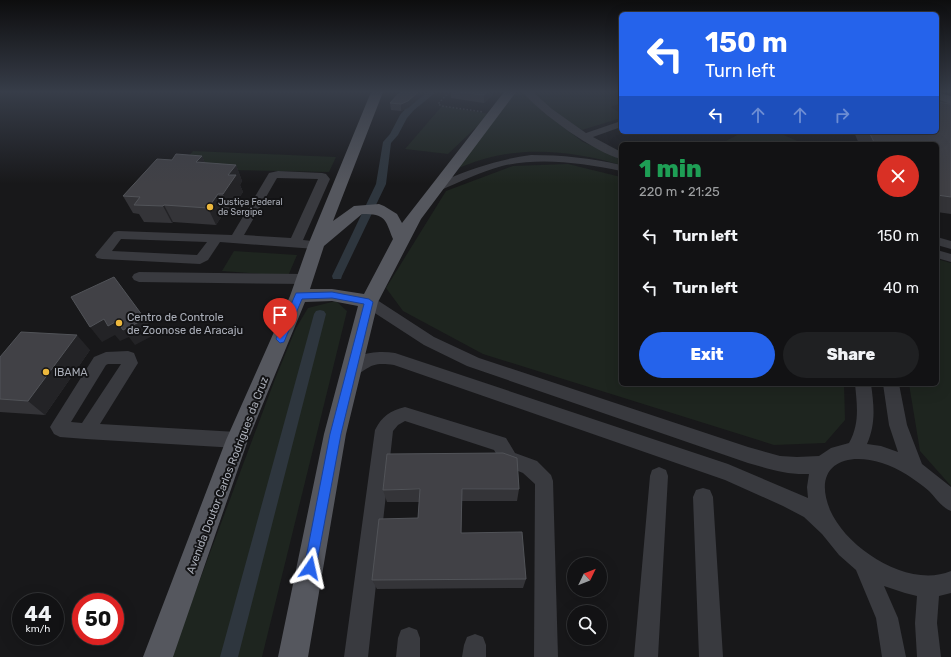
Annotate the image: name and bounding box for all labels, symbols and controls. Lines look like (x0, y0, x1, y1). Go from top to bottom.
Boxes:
text: 150 m (705, 26, 788, 59)
icon: left (639, 28, 691, 80)
text: Turn left (705, 60, 775, 82)
icon: left (705, 104, 727, 126)
icon: ahead (747, 104, 769, 126)
icon: ahead (789, 104, 811, 126)
icon: right (831, 104, 853, 126)
text: 1 min (639, 155, 702, 183)
button: close (877, 155, 919, 197)
text: 220 m · 21:25 (639, 184, 720, 199)
place label: Justiça Federal de Sergipe (218, 197, 283, 217)
marker: Justiça Federal de Sergipe (205, 202, 215, 212)
icon: left (639, 225, 661, 247)
text: Turn left (673, 227, 738, 245)
text: 150 m (877, 227, 919, 245)
icon: left (639, 277, 661, 299)
text: Turn left (673, 279, 738, 297)
text: 40 m (883, 279, 919, 297)
pin (263, 298, 297, 339)
icon: arrive (269, 304, 291, 326)
place label: Centro de Controle de Zoonose de Aracaju (127, 311, 243, 337)
marker: Centro de Controle de Zoonose de Aracaju (114, 318, 124, 328)
button: Exit (639, 332, 775, 378)
button: Share (783, 332, 919, 378)
place label: IBAMA (54, 366, 88, 379)
marker: IBAMA (41, 367, 51, 377)
street label: Avenida Doutor Carlos Rodrigues da Cruz (184, 375, 271, 575)
position arrow (289, 547, 331, 589)
north arrow (567, 557, 607, 597)
map controls (567, 557, 607, 645)
speed limit sign: 50 (72, 593, 124, 645)
text: 44 (24, 602, 52, 626)
button: search (567, 605, 607, 645)
text: km/h (26, 623, 50, 635)

